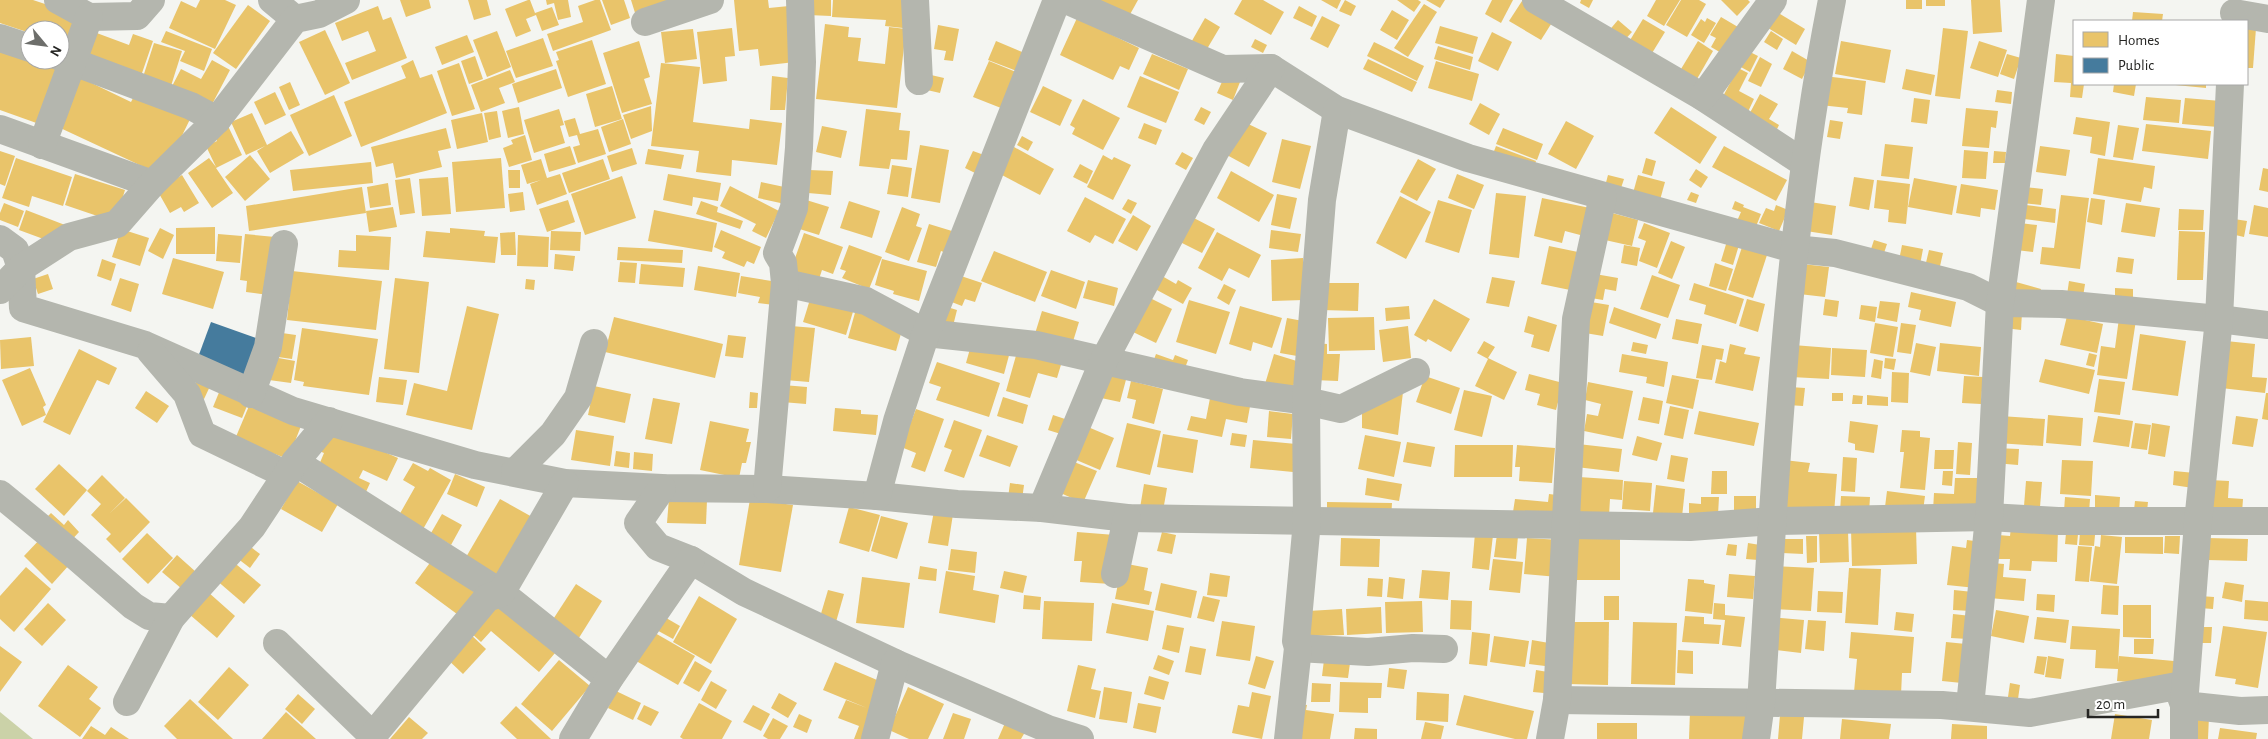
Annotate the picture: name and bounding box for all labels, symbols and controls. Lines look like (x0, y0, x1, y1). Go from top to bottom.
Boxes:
north arrow (20, 20, 70, 70)
legend (2073, 20, 2248, 85)
text: Homes (2118, 33, 2160, 48)
text: N (47, 43, 64, 58)
text: Public (2118, 58, 2154, 73)
scale bar (2088, 686, 2158, 718)
text: 20 m (2096, 697, 2125, 712)

